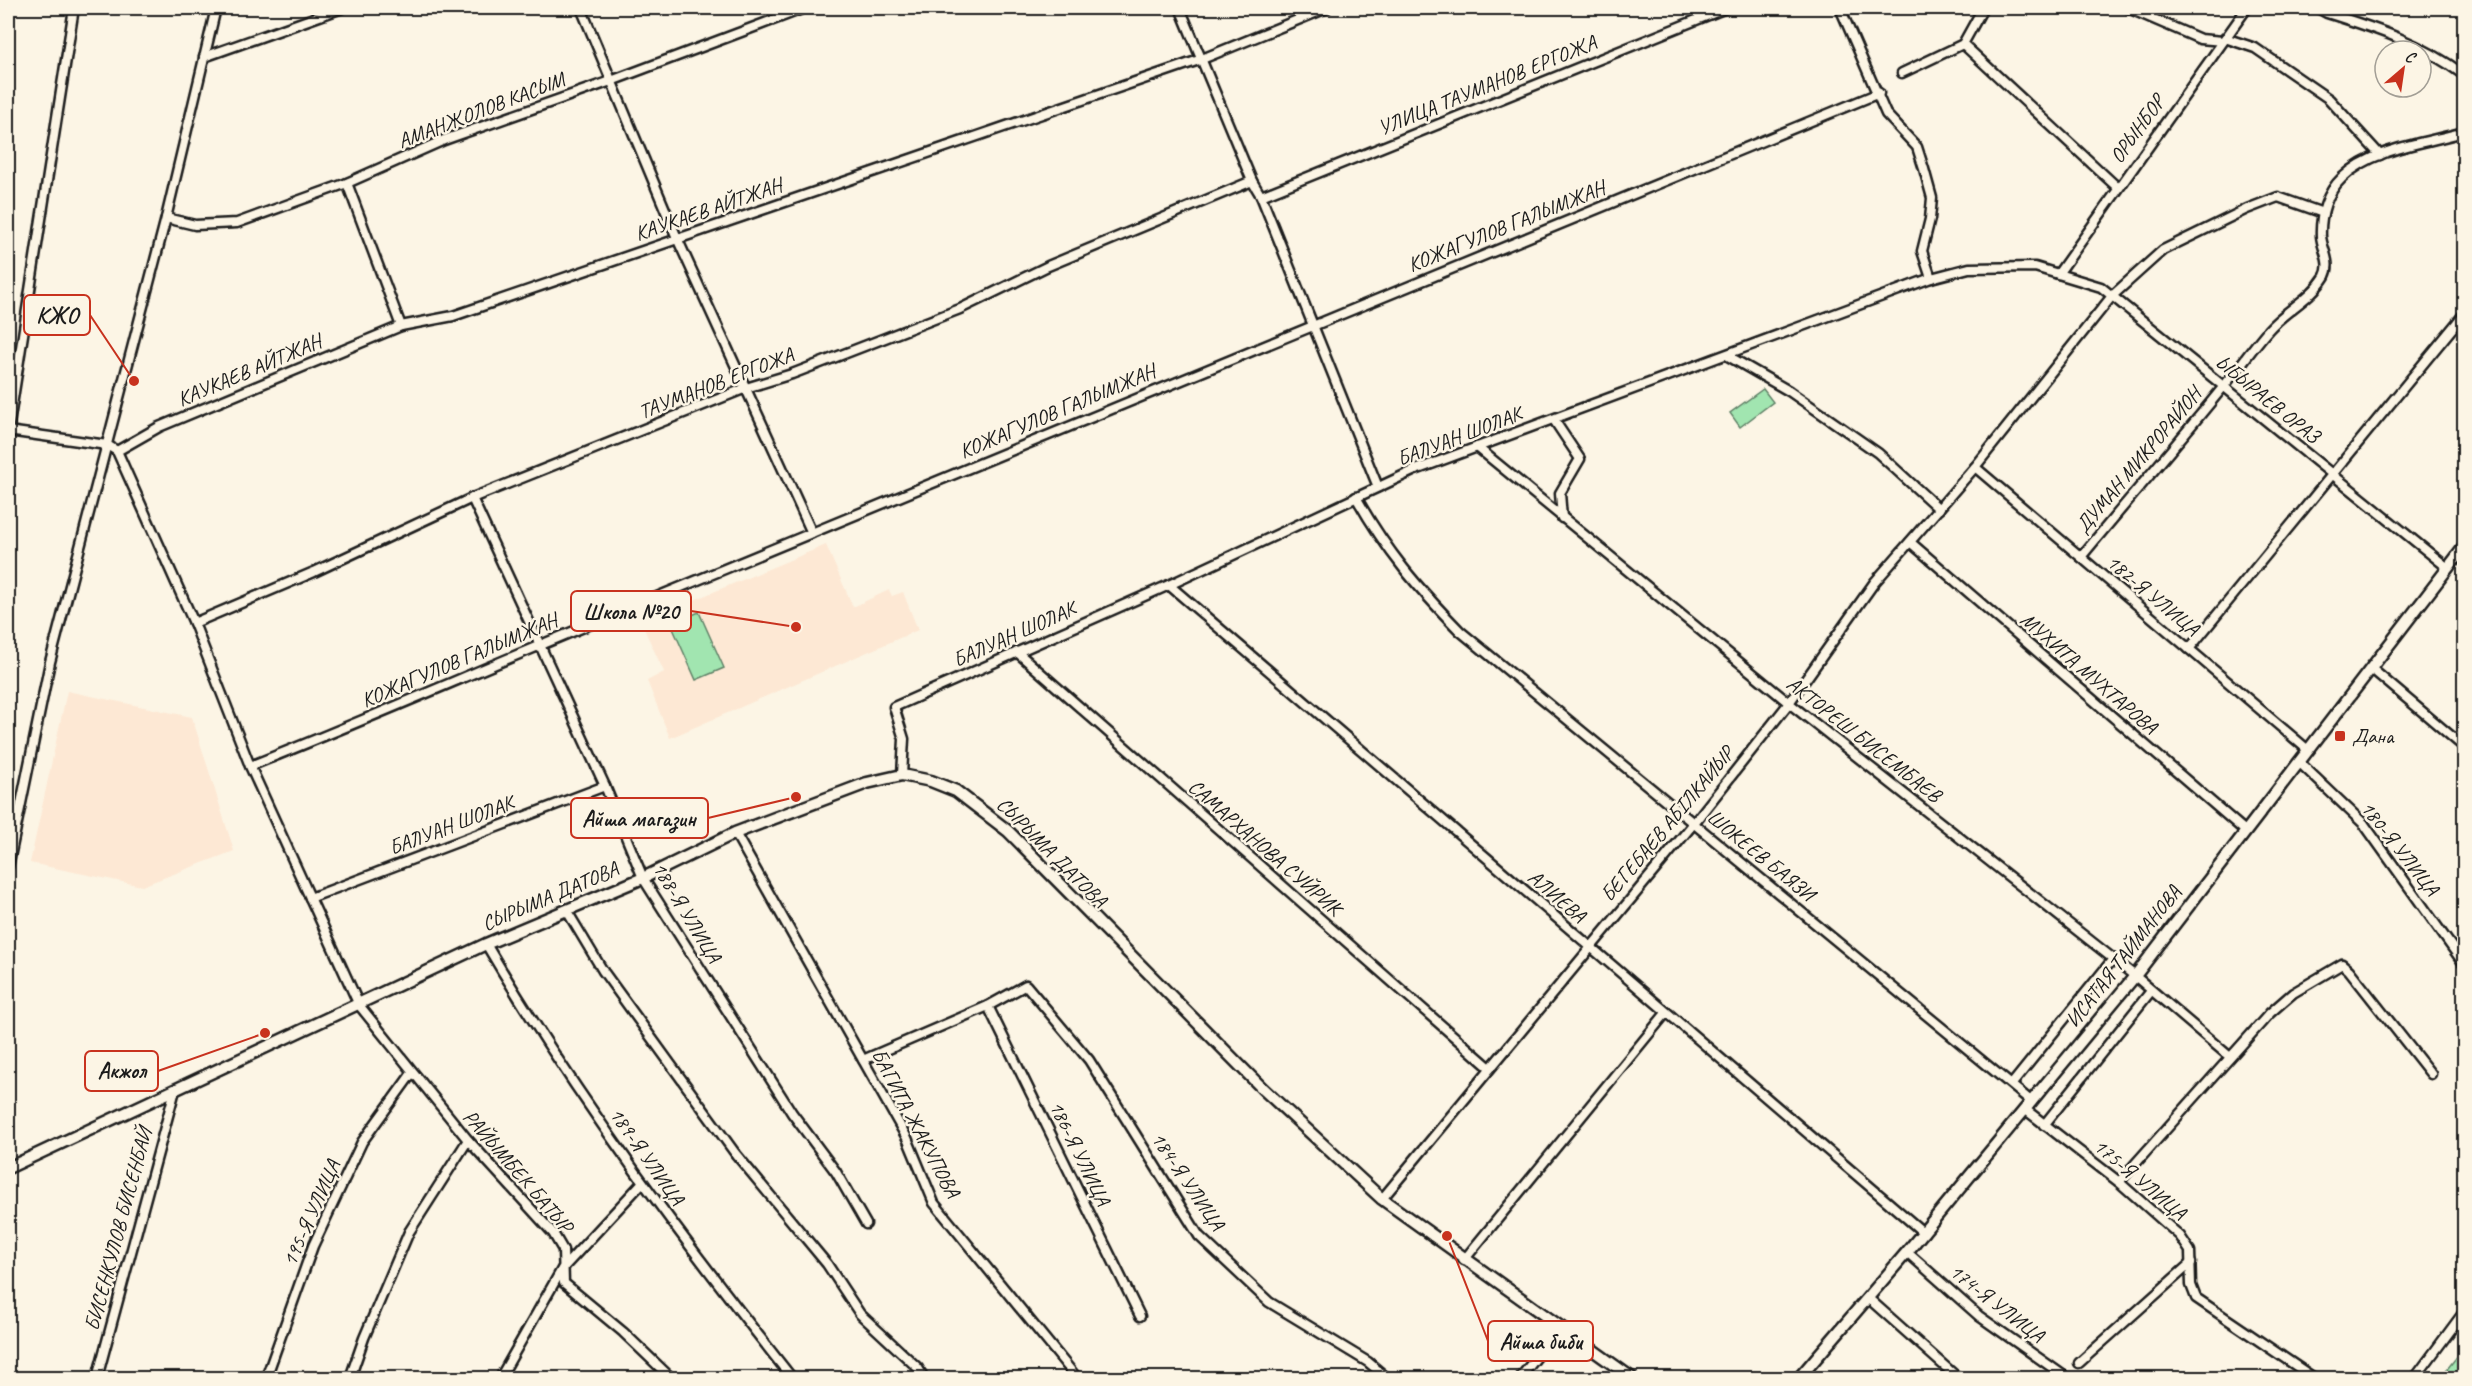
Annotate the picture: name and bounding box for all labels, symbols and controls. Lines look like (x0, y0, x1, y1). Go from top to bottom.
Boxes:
street label: УЛИЦА ТАУМАНОВ ЕРГОЖА (1374, 29, 1601, 141)
north arrow (2373, 39, 2433, 99)
text: С (2402, 46, 2420, 68)
street label: АМАНЖОЛОВ КАСЫМ (394, 66, 570, 154)
street label: ОРЫНБОР (2104, 88, 2172, 168)
street label: КАУКАЕВ АЙТЖАН (631, 171, 788, 246)
street label: КОЖАГУЛОВ ГАЛЫМЖАН (1404, 173, 1611, 277)
callout: КЖО (24, 295, 90, 335)
text: КЖО (36, 302, 81, 330)
street label: КАУКАЕВ АЙТЖАН (173, 327, 328, 412)
street label: ТАУМАНОВ ЕРГОЖА (635, 341, 798, 424)
street label: ЫБЫРАЕВ ОРАЗ (2211, 349, 2327, 450)
street label: КОЖАГУЛОВ ГАЛЫМЖАН (955, 357, 1162, 464)
street label: ДУМАН МИКРОРАЙОН (2070, 380, 2208, 538)
street label: БАЛУАН ШОЛАК (1393, 399, 1528, 472)
street label: 182-Я УЛИЦА (2101, 549, 2206, 642)
callout: Школа №20 (571, 591, 691, 631)
street label: БАЛУАН ШОЛАК (949, 594, 1083, 673)
text: Школа №20 (583, 598, 681, 626)
street label: КОЖАГУЛОВ ГАЛЫМЖАН (357, 606, 564, 713)
street label: МУХИТА МУХТАРОВА (2015, 607, 2164, 740)
street label: АКТОРЕШ БИСЕМБАЕВ (1781, 671, 1948, 809)
place label: Дана (2352, 723, 2395, 749)
marker: Дана (2333, 729, 2347, 743)
street label: БЕГЕБАЕВ АБІЛКАЙЫР (1595, 739, 1741, 907)
street label: САМАРХАНОВА СУЙРИК (1183, 773, 1350, 923)
street label: БАЛУАН ШОЛАК (385, 788, 520, 861)
street label: СЫРЫМА ДАТОВА (991, 791, 1114, 914)
street label: 180-Я УЛИЦА (2355, 795, 2446, 902)
callout: Айша магазин (571, 798, 708, 838)
street label: ШОКЕЕВ БАЯЗИ (1702, 804, 1823, 908)
text: Айша магазин (582, 805, 697, 834)
street label: СЫРЫМА ДАТОВА (478, 855, 623, 936)
street label: 188-Я УЛИЦА (647, 857, 728, 968)
street label: АЛИЕВА (1523, 864, 1592, 929)
street label: ИСАТАЯ ТАЙМАНОВА (2059, 879, 2187, 1032)
street label: БАГИТА ЖАКУПОВА (866, 1044, 967, 1203)
callout: Акжол (85, 1051, 158, 1091)
text: Акжол (98, 1057, 148, 1085)
street label: 186-Я УЛИЦА (1044, 1096, 1117, 1211)
street label: 189-Я УЛИЦА (604, 1102, 691, 1211)
street label: РАЙЫМБЕК БАТЫР (457, 1104, 581, 1240)
street label: БИСЕНКУЛОВ БИСЕНБАЙ (78, 1121, 159, 1333)
street label: 184-Я УЛИЦА (1146, 1127, 1231, 1236)
street label: 175-Я УЛИЦА (2088, 1133, 2193, 1226)
street label: 195-Я УЛИЦА (276, 1155, 346, 1270)
street label: 174-Я УЛИЦА (1944, 1258, 2051, 1349)
callout: Айша биби (1488, 1321, 1593, 1361)
text: Айша биби (1500, 1328, 1585, 1356)

